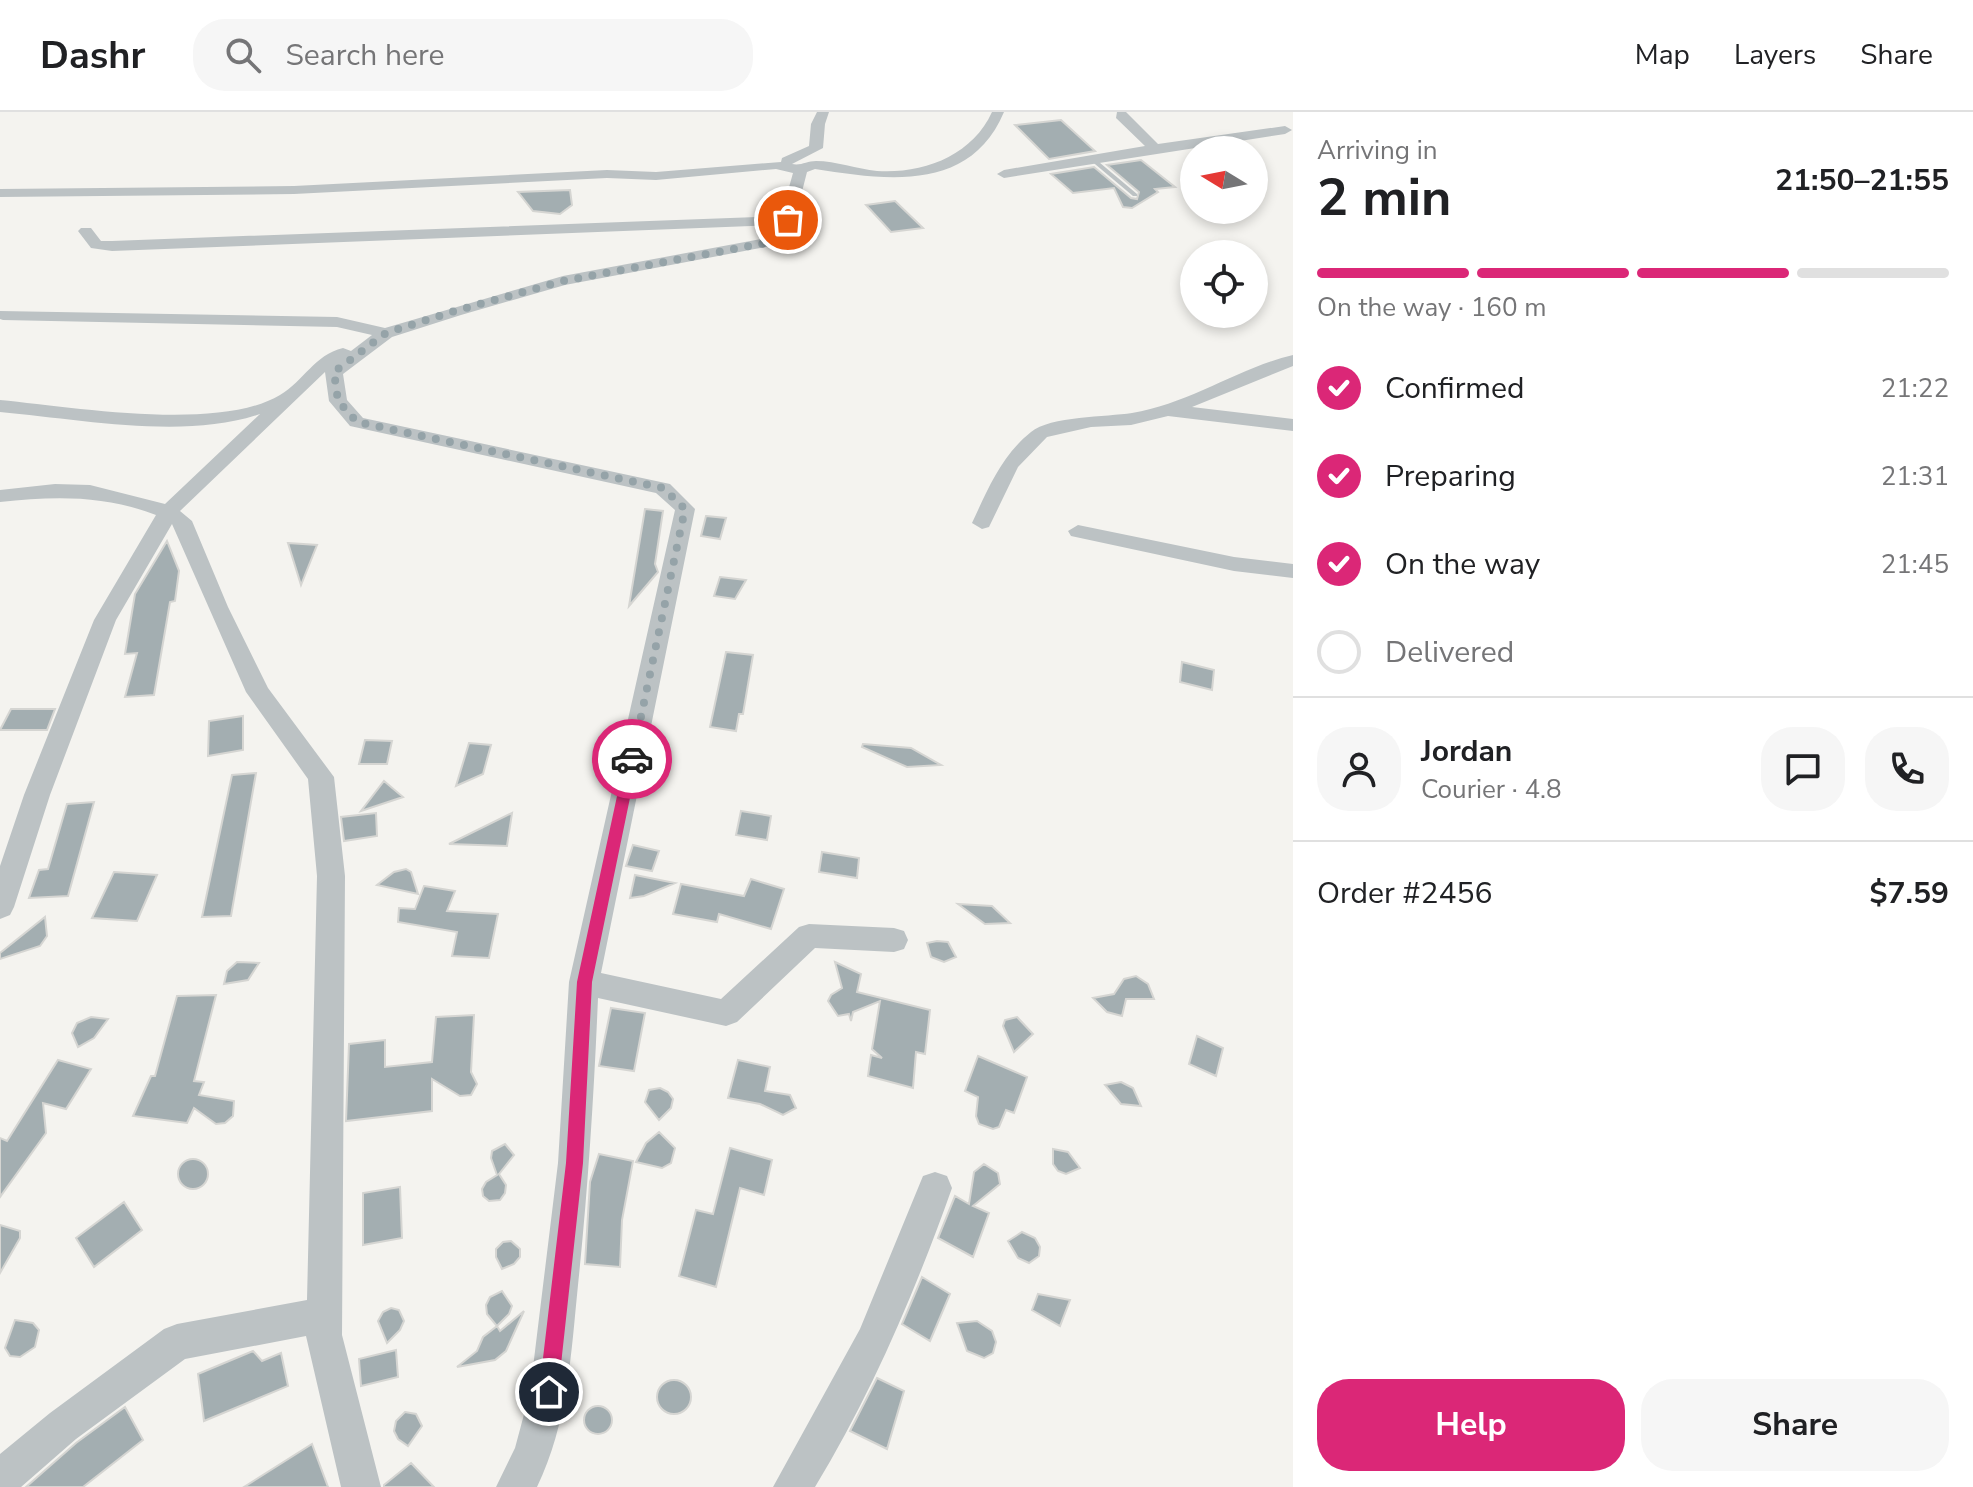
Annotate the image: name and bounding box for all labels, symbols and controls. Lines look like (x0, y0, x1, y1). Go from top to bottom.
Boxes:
search box (193, 19, 753, 91)
text: Dashr (40, 30, 145, 81)
icon: search (221, 33, 265, 77)
text: Search here (285, 35, 444, 76)
text: Map (1635, 36, 1690, 74)
text: Layers (1734, 36, 1816, 74)
text: Share (1860, 36, 1933, 74)
text: Arriving in (1317, 133, 1438, 168)
north arrow (1180, 136, 1268, 224)
map controls (1180, 136, 1268, 328)
text: 21:50–21:55 (1775, 160, 1949, 201)
text: 2 min (1317, 162, 1452, 233)
pin (754, 186, 822, 254)
icon: bag (766, 198, 810, 242)
button: locate (1180, 240, 1268, 328)
text: On the way · 160 m (1317, 290, 1546, 325)
icon: check (1317, 366, 1361, 410)
text: Confirmed (1385, 368, 1525, 409)
text: 21:22 (1881, 371, 1949, 406)
icon: check (1317, 454, 1361, 498)
text: Preparing (1385, 456, 1516, 497)
text: 21:31 (1881, 459, 1949, 494)
icon: check (1317, 542, 1361, 586)
text: On the way (1385, 544, 1540, 585)
text: 21:45 (1881, 547, 1949, 582)
text: Delivered (1385, 632, 1514, 673)
courier (592, 719, 672, 799)
button: person (1317, 727, 1401, 811)
button: chat (1761, 727, 1845, 811)
button: phone (1865, 727, 1949, 811)
text: Jordan (1421, 731, 1512, 772)
icon: car (610, 737, 654, 781)
text: Courier · 4.8 (1421, 772, 1562, 807)
text: Order #2456 (1317, 873, 1492, 914)
text: $7.59 (1870, 873, 1949, 914)
pin (515, 1358, 583, 1426)
icon: home (527, 1370, 571, 1414)
button: Help (1317, 1379, 1625, 1471)
button: Share (1641, 1379, 1949, 1471)

